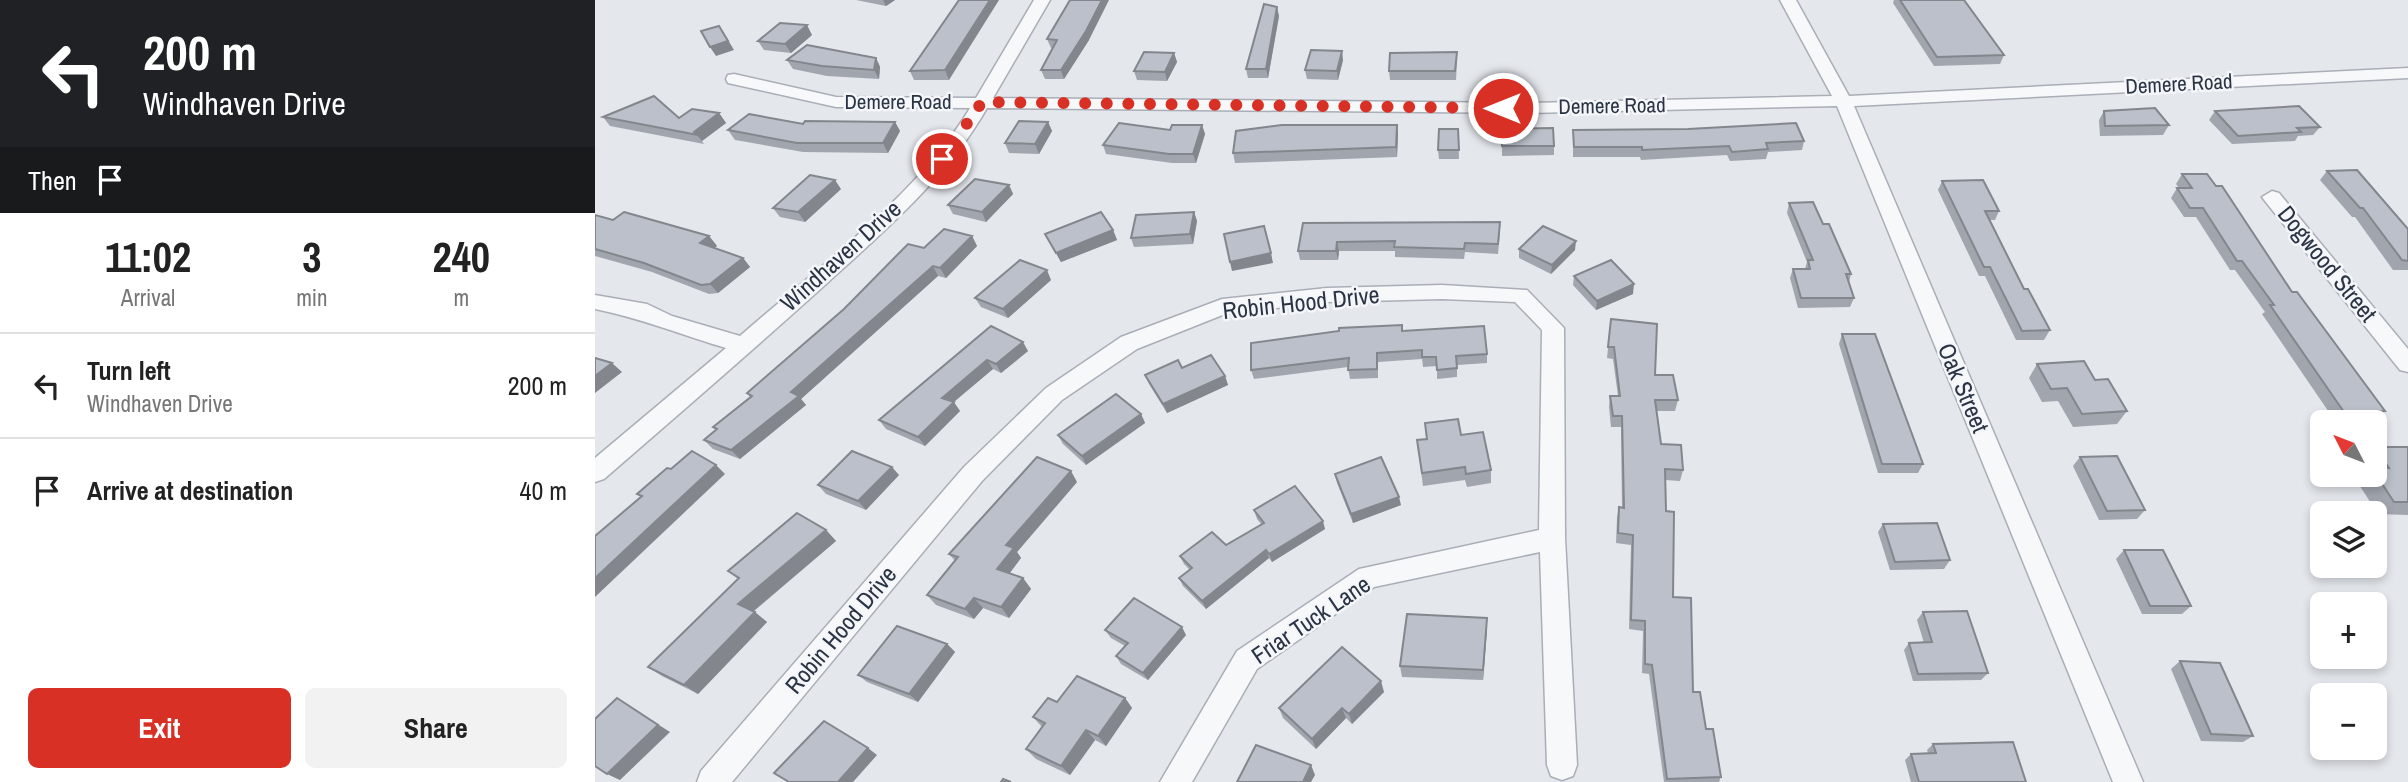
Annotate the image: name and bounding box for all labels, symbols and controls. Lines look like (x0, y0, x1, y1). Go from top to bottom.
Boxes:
text: 200 m (143, 19, 257, 85)
icon: left (28, 28, 119, 119)
street label: Demere Road (2125, 66, 2233, 101)
position arrow (1466, 71, 1540, 145)
text: Windhaven Drive (143, 82, 346, 125)
street label: Demere Road (844, 87, 952, 116)
street label: Demere Road (1558, 90, 1666, 121)
pin (912, 129, 972, 189)
icon: arrive (923, 140, 961, 178)
icon: arrive (91, 161, 129, 199)
text: Then (28, 163, 77, 198)
street label: Windhaven Drive (773, 192, 908, 318)
street label: Dogwood Street (2271, 198, 2385, 329)
text: 11:02 (105, 229, 191, 285)
text: 3 (302, 229, 321, 285)
text: 240 (433, 229, 490, 285)
street label: Robin Hood Drive (1221, 278, 1381, 326)
text: Arrival (121, 282, 175, 313)
text: min (296, 282, 328, 313)
text: m (453, 282, 469, 313)
street label: Oak Street (1931, 338, 1997, 438)
text: Turn left (87, 353, 171, 388)
icon: left (28, 367, 66, 405)
text: 200 m (508, 368, 567, 403)
text: Windhaven Drive (87, 388, 233, 419)
north arrow (2310, 410, 2387, 486)
map controls (2310, 410, 2387, 760)
icon: arrive (28, 472, 66, 510)
text: Arrive at destination (87, 473, 293, 508)
text: 40 m (520, 473, 567, 508)
button: layers (2310, 501, 2387, 578)
street label: Robin Hood Drive (777, 559, 903, 700)
street label: Friar Tuck Lane (1245, 568, 1376, 671)
button: + (2310, 592, 2387, 669)
button: − (2310, 683, 2387, 760)
button: Exit (28, 688, 291, 768)
button: Share (305, 688, 567, 768)

